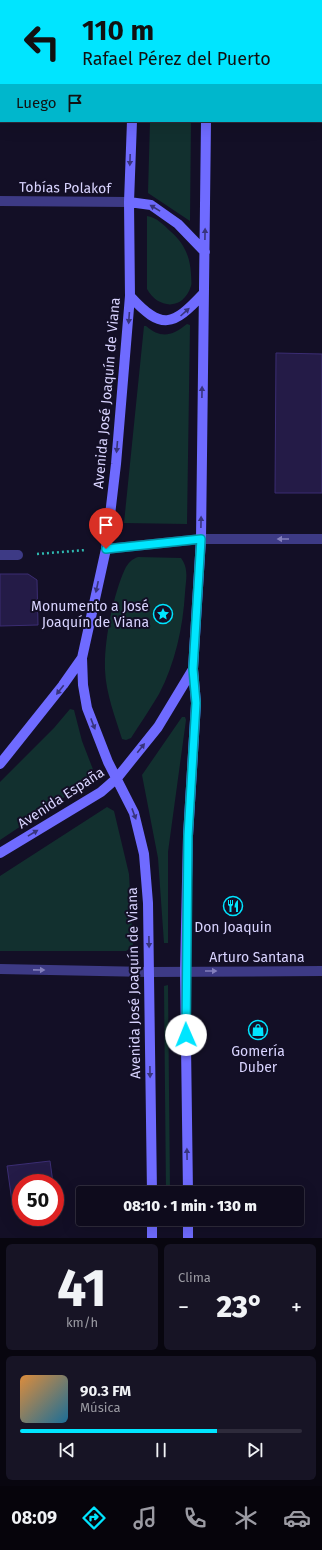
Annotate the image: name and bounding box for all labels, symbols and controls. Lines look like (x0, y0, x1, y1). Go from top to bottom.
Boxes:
text: 110 m (82, 14, 154, 47)
icon: left (16, 16, 68, 68)
text: Rafael Pérez del Puerto (82, 48, 271, 70)
icon: arrive (64, 92, 86, 114)
text: Luego (16, 94, 56, 112)
one-way arrow (127, 154, 134, 166)
street label: Tobías Polakof (19, 179, 112, 197)
one-way arrow (149, 205, 161, 212)
one-way arrow (202, 227, 208, 240)
street label: Avenida José Joaquín de Viana (90, 297, 124, 489)
one-way arrow (181, 308, 190, 317)
one-way arrow (125, 312, 132, 324)
one-way arrow (199, 386, 206, 398)
one-way arrow (114, 441, 121, 453)
pin (89, 508, 123, 549)
icon: arrive (95, 514, 117, 536)
one-way arrow (198, 515, 204, 528)
one-way arrow (276, 536, 289, 542)
one-way arrow (94, 581, 100, 593)
place label: Monumento a José Joaquín de Viana (31, 598, 149, 631)
place icon: Monumento a José Joaquín de Viana (152, 603, 174, 625)
one-way arrow (55, 685, 64, 696)
one-way arrow (90, 718, 96, 729)
one-way arrow (137, 742, 146, 753)
street label: Avenida España (14, 764, 108, 832)
one-way arrow (131, 808, 137, 820)
one-way arrow (27, 830, 39, 837)
street label: Avenida José Joaquín de Viana (124, 887, 144, 1079)
restaurant icon: Don Joaquin (222, 895, 244, 917)
place label: Don Joaquin (194, 919, 272, 936)
one-way arrow (146, 936, 152, 949)
street label: Arturo Santana (209, 949, 305, 966)
one-way arrow (33, 967, 46, 973)
one-way arrow (205, 968, 218, 974)
position arrow (165, 1014, 207, 1056)
shop icon: Gomería Duber (247, 1019, 269, 1041)
place label: Gomería Duber (231, 1043, 285, 1076)
one-way arrow (147, 1066, 154, 1078)
one-way arrow (184, 1147, 190, 1160)
speed limit sign: 50 (12, 1174, 64, 1226)
text: 08:10 · 1 min · 130 m (123, 1197, 257, 1215)
text: 41 (57, 1257, 107, 1320)
text: Clima (178, 1270, 211, 1285)
text: 23° (217, 1289, 263, 1325)
text: − (178, 1294, 189, 1321)
text: + (291, 1294, 302, 1321)
text: km/h (66, 1315, 98, 1330)
text: 90.3 FM (80, 1382, 131, 1400)
text: Música (80, 1400, 121, 1415)
icon: previous (56, 1439, 78, 1461)
icon: pause (150, 1439, 172, 1461)
icon: next (244, 1439, 266, 1461)
icon: directions (80, 1504, 108, 1532)
icon: music (131, 1504, 159, 1532)
icon: phone (181, 1504, 209, 1532)
icon: climate (232, 1504, 260, 1532)
icon: car (283, 1504, 311, 1532)
text: 08:09 (11, 1507, 57, 1529)

